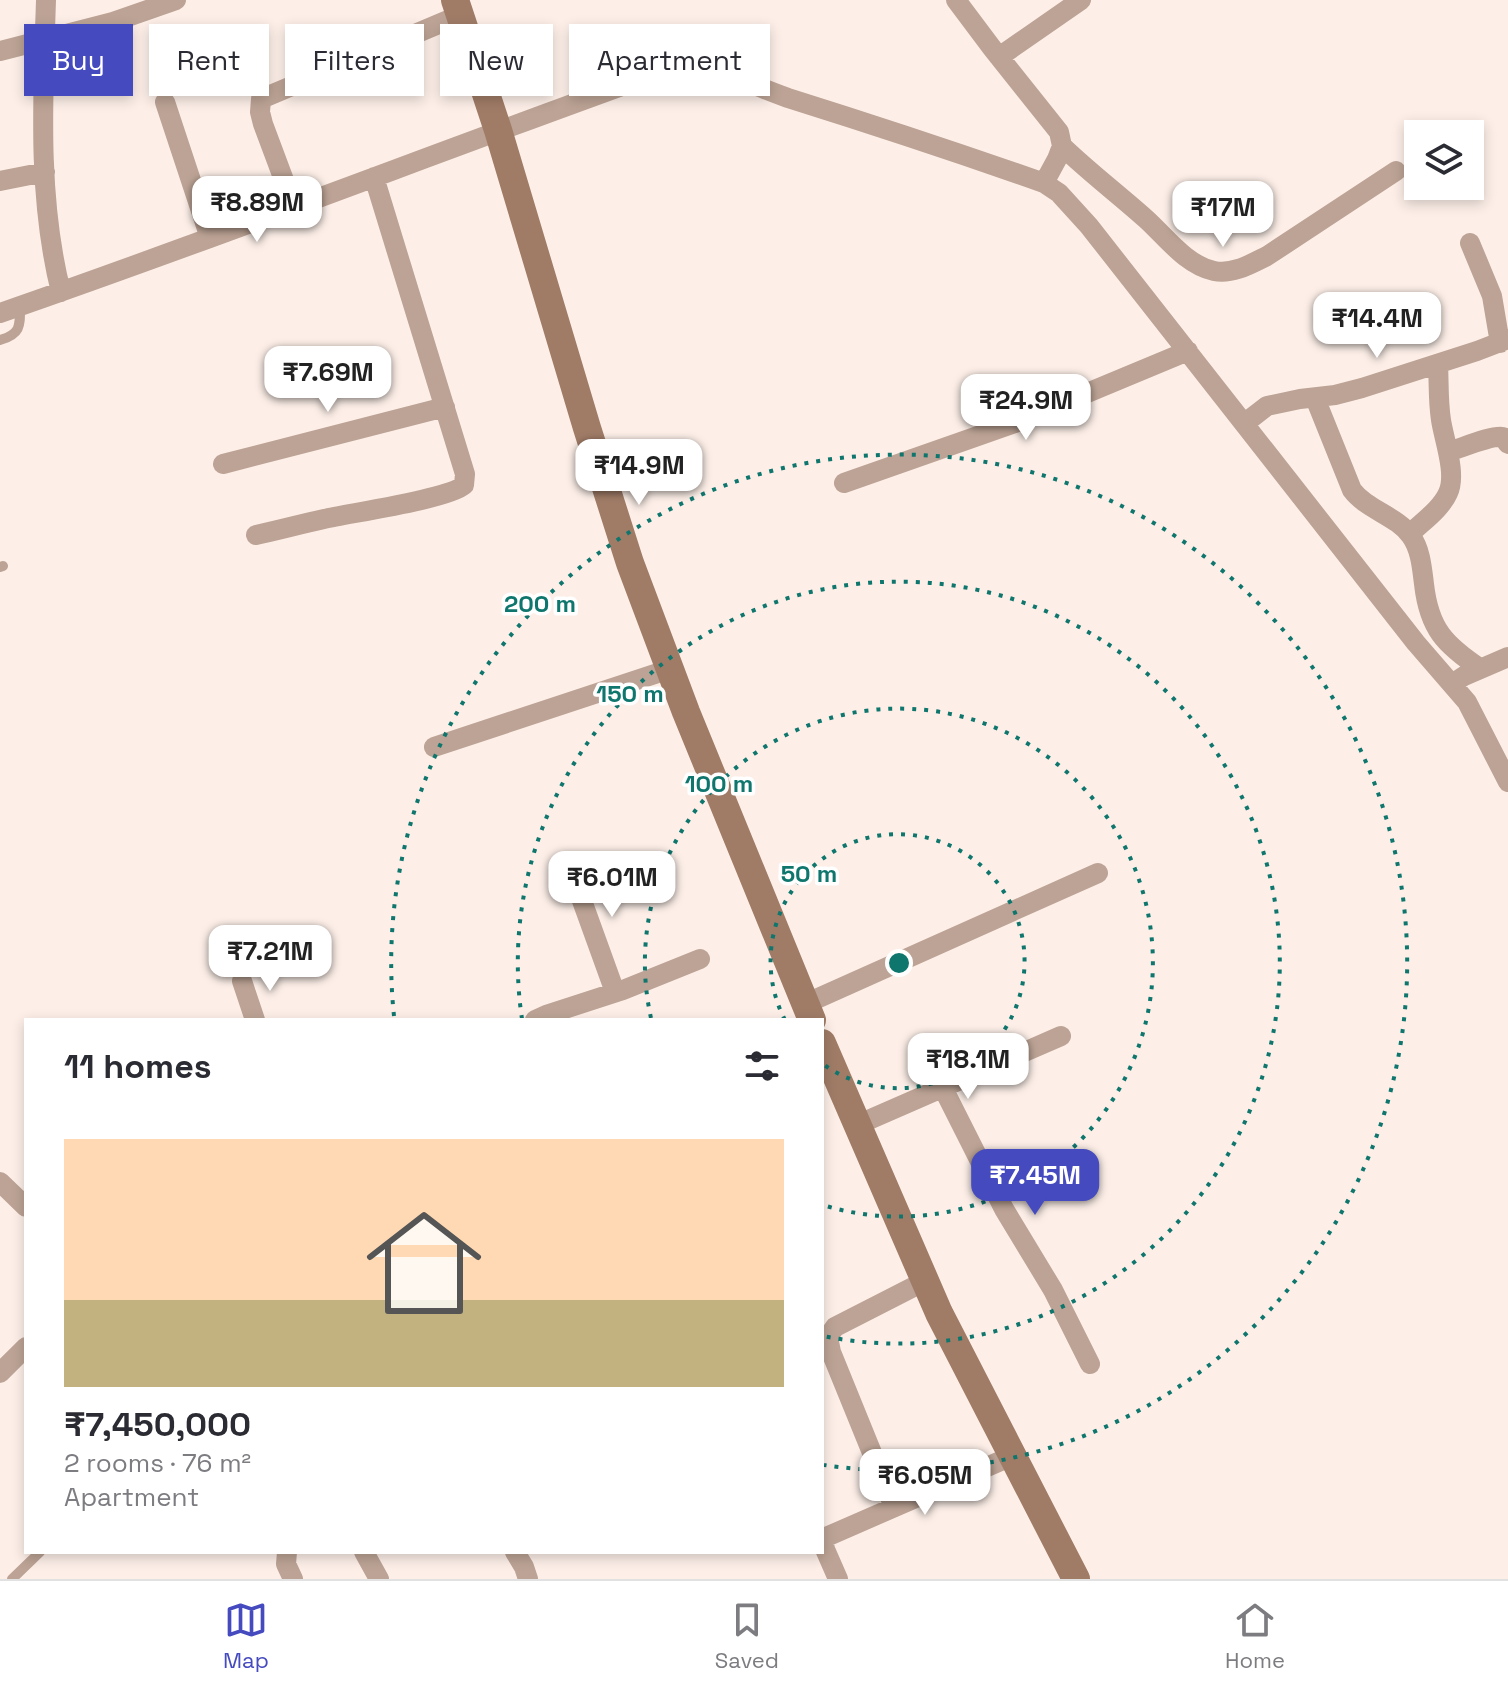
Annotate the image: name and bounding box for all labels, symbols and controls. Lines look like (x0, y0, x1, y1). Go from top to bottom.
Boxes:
chip: Buy (24, 24, 133, 96)
chip: Rent (149, 24, 269, 96)
chip: Filters (285, 24, 424, 96)
chip: New (440, 24, 553, 96)
chip: Apartment (569, 24, 770, 96)
map controls (1404, 120, 1484, 200)
button: layers (1404, 120, 1484, 200)
pin: ₹8.89M (192, 176, 322, 244)
pin: ₹17M (1176, 181, 1270, 249)
text: ₹8.89M (210, 185, 304, 219)
text: ₹17M (1190, 190, 1256, 224)
pin: ₹14.4M (1312, 292, 1442, 360)
text: ₹14.4M (1331, 301, 1423, 335)
pin: ₹7.69M (263, 346, 393, 414)
text: ₹7.69M (282, 355, 374, 389)
pin: ₹24.9M (961, 374, 1091, 442)
text: ₹24.9M (979, 383, 1073, 417)
pin: ₹14.9M (574, 439, 704, 507)
text: ₹14.9M (593, 448, 685, 482)
text: 200 m (504, 588, 576, 619)
text: 150 m (596, 678, 664, 709)
text: 100 m (685, 768, 753, 799)
pin: ₹6.01M (547, 851, 677, 919)
text: 50 m (781, 858, 837, 889)
text: ₹6.01M (566, 860, 658, 894)
pin: ₹7.21M (205, 925, 335, 993)
text: ₹7.21M (227, 934, 313, 968)
centre of rings (885, 949, 913, 977)
pin: ₹18.1M (903, 1033, 1033, 1101)
text: ₹18.1M (926, 1042, 1010, 1076)
icon: filters (740, 1044, 784, 1088)
text: 11 homes (64, 1045, 212, 1088)
pin: ₹7.45M (970, 1149, 1100, 1217)
text: ₹7.45M (989, 1158, 1081, 1192)
icon: home (352, 1191, 496, 1335)
text: ₹7,450,000 (64, 1403, 251, 1446)
text: 2 rooms · 76 m² (64, 1446, 251, 1480)
pin: ₹6.05M (860, 1449, 990, 1517)
text: ₹6.05M (877, 1458, 973, 1492)
text: Apartment (64, 1480, 199, 1514)
tab: Map (223, 1598, 269, 1674)
tab: Saved (715, 1598, 779, 1674)
tab: Home (1225, 1598, 1285, 1674)

